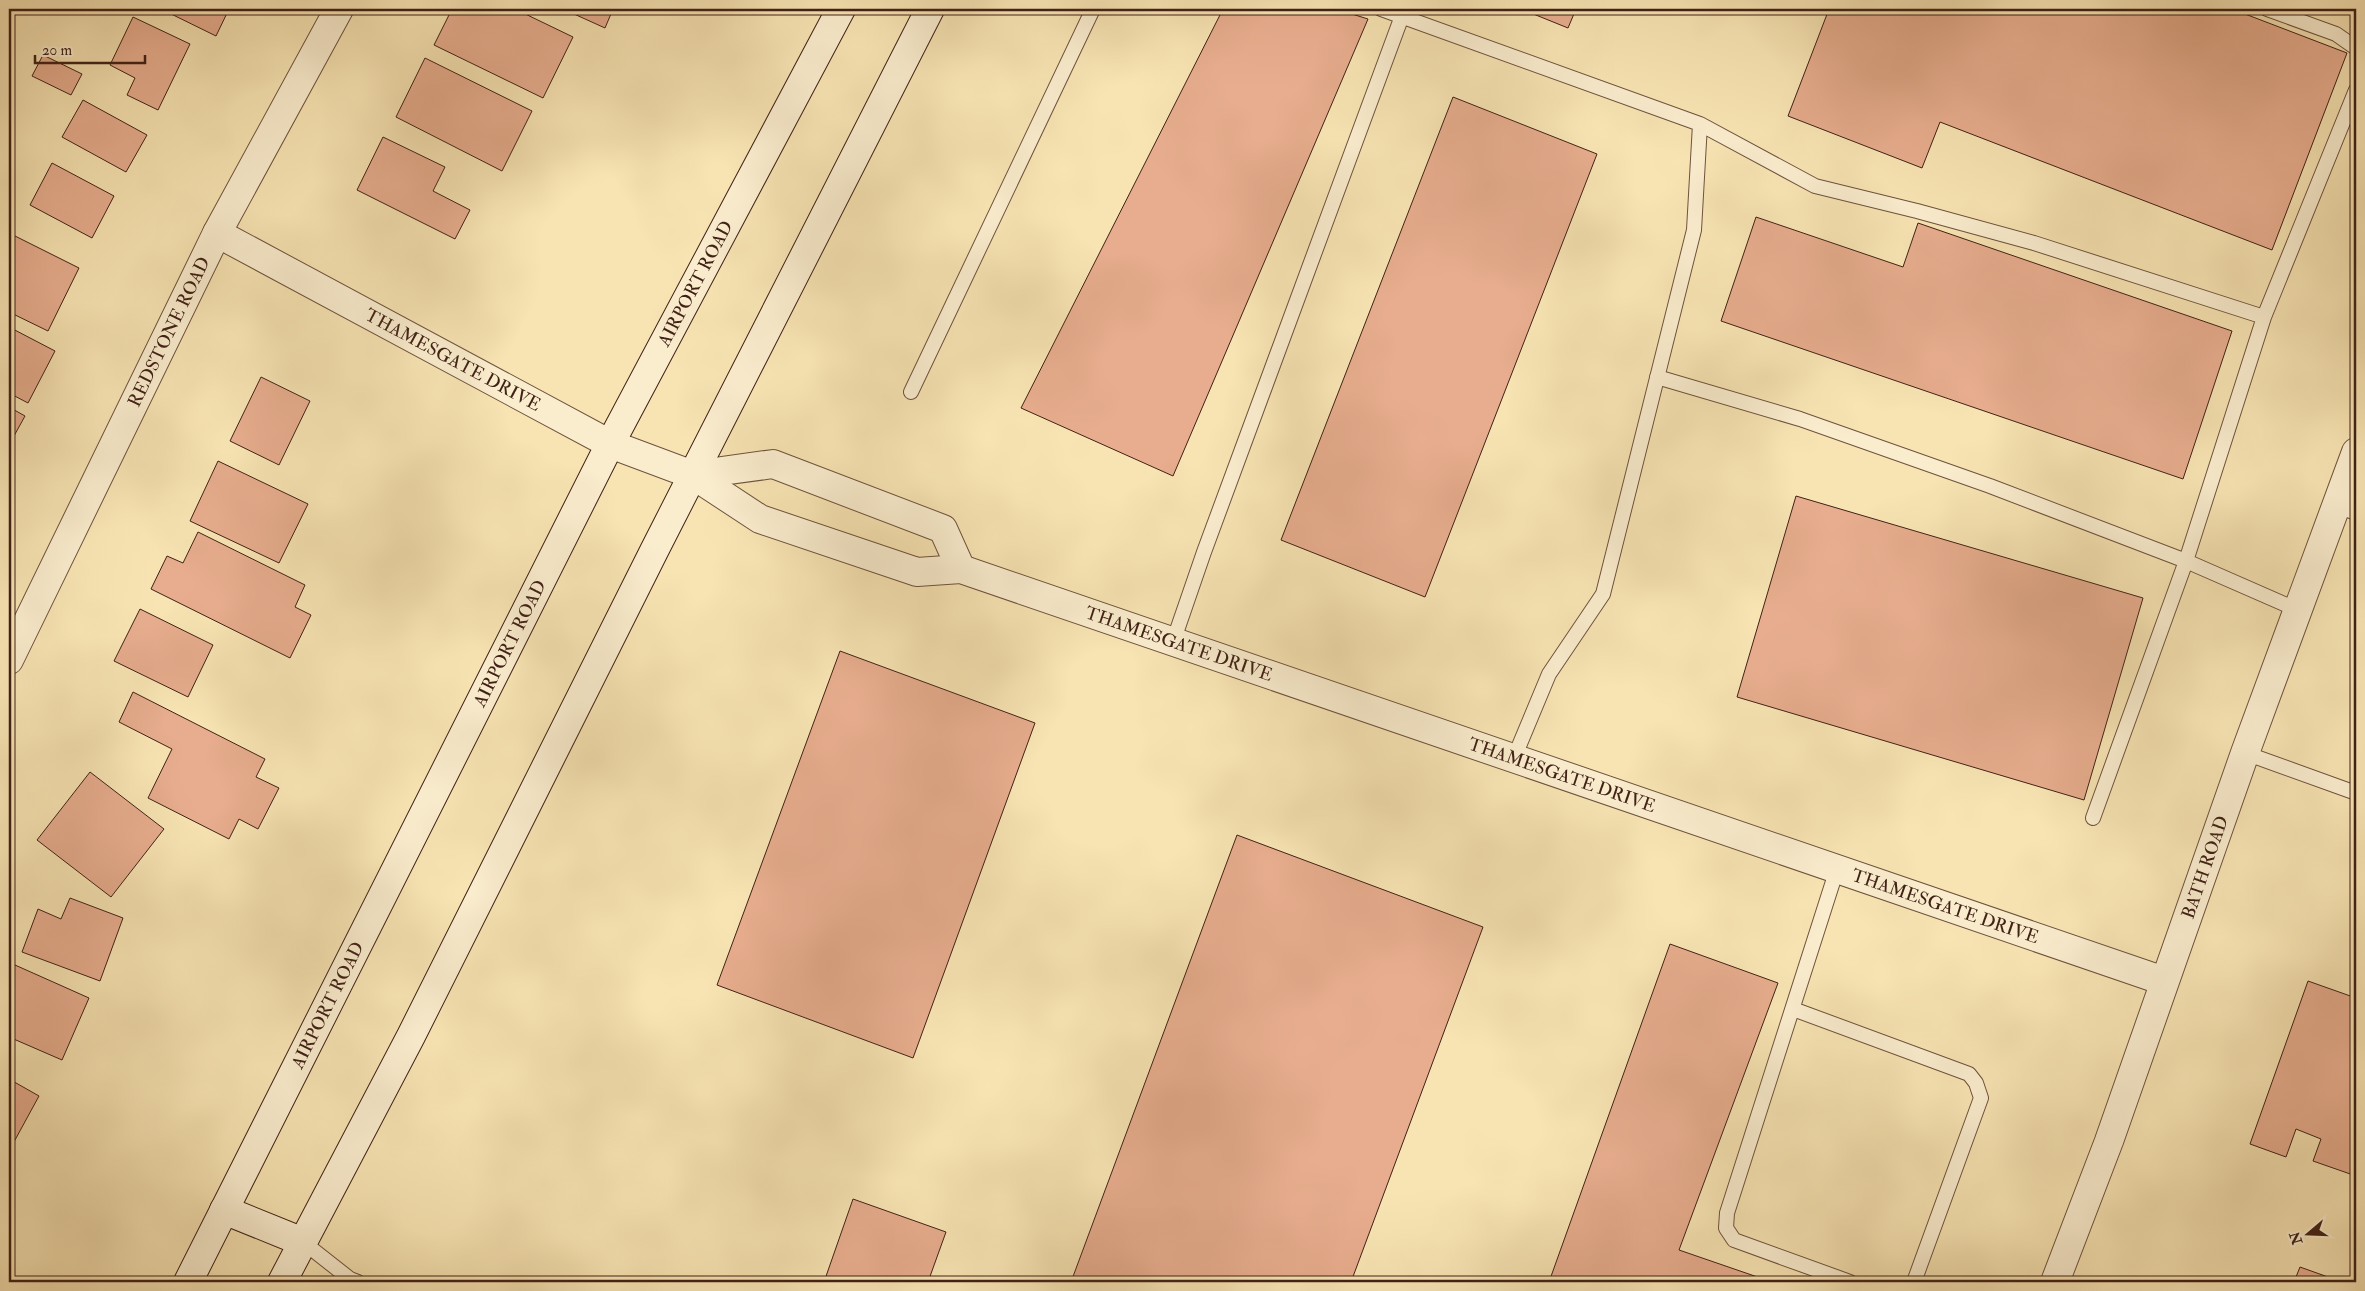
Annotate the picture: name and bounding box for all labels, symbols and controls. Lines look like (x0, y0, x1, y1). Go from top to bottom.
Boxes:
scale bar (35, 32, 145, 64)
text: 20 m (42, 41, 72, 60)
street label: AIRPORT ROAD (652, 217, 739, 352)
street label: REDSTONE ROAD (123, 253, 216, 411)
street label: THAMESGATE DRIVE (361, 304, 545, 417)
street label: AIRPORT ROAD (468, 576, 552, 712)
street label: THAMESGATE DRIVE (1082, 601, 1275, 687)
street label: THAMESGATE DRIVE (1465, 733, 1659, 818)
street label: BATH ROAD (2177, 813, 2234, 922)
street label: THAMESGATE DRIVE (1848, 864, 2042, 949)
street label: AIRPORT ROAD (286, 938, 369, 1074)
north arrow (2282, 1208, 2332, 1258)
text: N (2286, 1229, 2307, 1248)

